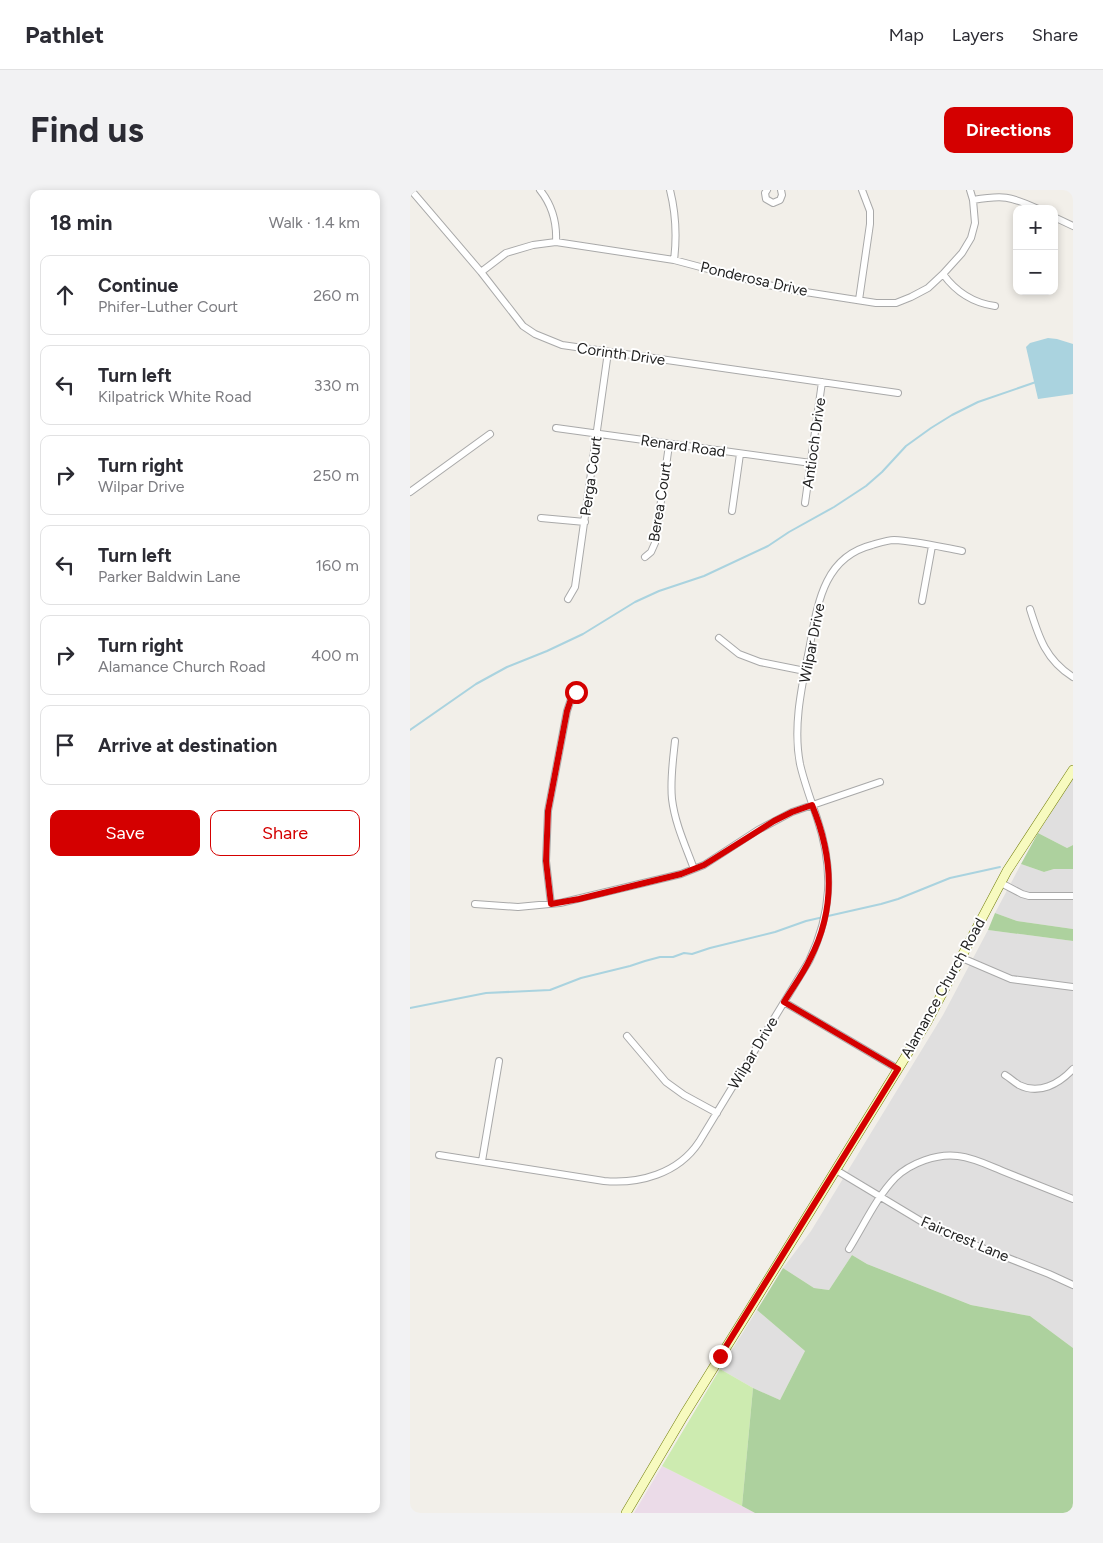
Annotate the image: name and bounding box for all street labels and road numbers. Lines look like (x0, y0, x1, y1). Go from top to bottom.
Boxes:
street label: Ponderosa Drive (699, 258, 809, 300)
street label: Corinth Drive (576, 339, 666, 369)
street label: Antioch Drive (799, 397, 829, 489)
street label: Renard Road (639, 431, 727, 461)
street label: Perga Court (576, 435, 606, 517)
street label: Berea Court (645, 460, 675, 543)
street label: Wilpar Drive (795, 601, 829, 685)
street label: Alamance Church Road (897, 915, 989, 1061)
street label: Wilpar Drive (724, 1014, 782, 1092)
street label: Faircrest Lane (918, 1212, 1012, 1266)

